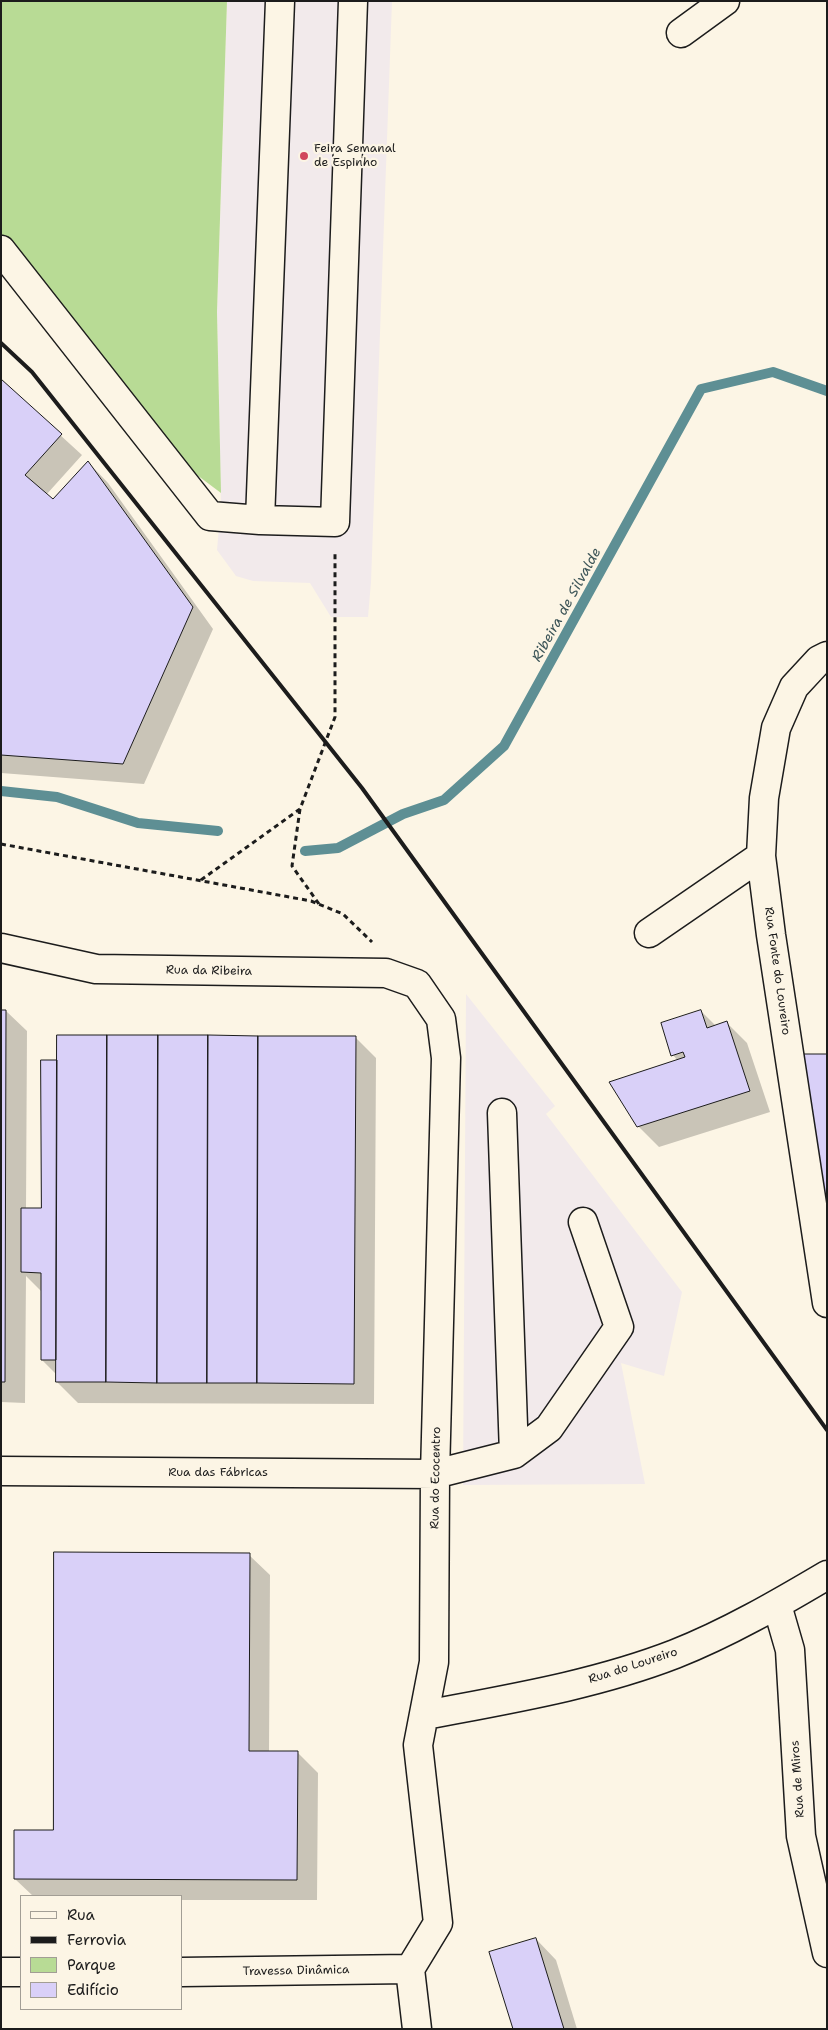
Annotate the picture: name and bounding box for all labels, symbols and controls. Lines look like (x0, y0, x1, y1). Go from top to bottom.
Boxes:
place label: Feira Semanal de Espinho (314, 142, 396, 170)
marker: Feira Semanal de Espinho (298, 150, 310, 162)
water label: Ribeira de Silvalde (529, 545, 605, 665)
street label: Rua Fonte do Loureiro (761, 906, 793, 1036)
street label: Rua da Ribeira (166, 963, 252, 979)
street label: Rua do Ecocentro (428, 1427, 444, 1529)
street label: Rua das Fábricas (168, 1466, 268, 1480)
street label: Rua do Loureiro (587, 1645, 679, 1687)
street label: Rua de Miros (788, 1740, 808, 1818)
legend (20, 1895, 182, 2010)
text: Rua (67, 1905, 95, 1925)
text: Ferrovia (67, 1930, 126, 1950)
text: Parque (67, 1955, 116, 1975)
street label: Travessa Dinâmica (242, 1963, 350, 1979)
text: Edifício (67, 1980, 119, 2000)

